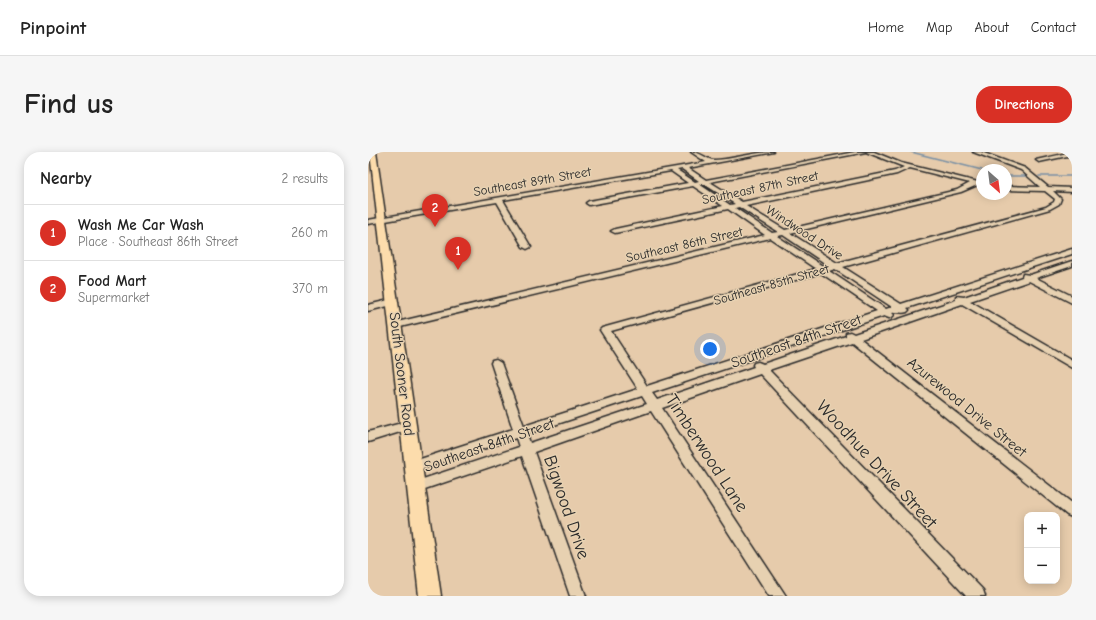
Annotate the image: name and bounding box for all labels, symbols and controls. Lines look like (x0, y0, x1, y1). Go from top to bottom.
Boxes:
text: Pinpoint (20, 17, 86, 39)
text: Home (868, 19, 904, 36)
text: Map (926, 19, 952, 36)
text: About (974, 19, 1009, 36)
text: Contact (1031, 19, 1076, 36)
button: Directions (976, 86, 1072, 123)
text: Find us (24, 88, 113, 120)
street label: Southeast 89th Street (472, 164, 593, 199)
north arrow (976, 164, 1012, 200)
street label: Southeast 87th Street (701, 168, 821, 207)
text: Nearby (40, 169, 91, 188)
text: 2 results (281, 171, 328, 186)
pin: 2 (422, 194, 448, 227)
street label: Windwood Drive (763, 202, 846, 263)
text: Wash Me Car Wash (78, 216, 204, 234)
street label: Southeast 86th Street (624, 223, 745, 265)
text: 1 (50, 225, 56, 240)
text: 260 m (291, 225, 328, 240)
text: Place · Southeast 86th Street (78, 234, 238, 249)
pin: 1 (445, 237, 471, 270)
street label: Southeast 85th Street (712, 260, 832, 308)
text: Food Mart (78, 272, 146, 290)
text: 2 (50, 281, 56, 296)
text: 370 m (292, 281, 328, 296)
text: Supermarket (78, 290, 149, 305)
street label: Southeast 84th Street (728, 310, 864, 372)
street label: South Sooner Road (385, 311, 419, 437)
your location (700, 339, 720, 359)
street label: Azurewood Drive Street (904, 353, 1031, 461)
street label: Timberwood Lane (661, 390, 752, 516)
street label: Woodhue Drive Street (812, 396, 942, 533)
street label: Southeast 84th Street (421, 414, 557, 476)
street label: Bigwood Drive (539, 452, 594, 562)
map controls (1024, 512, 1060, 584)
button: + (1024, 512, 1060, 548)
button: − (1024, 548, 1060, 584)

